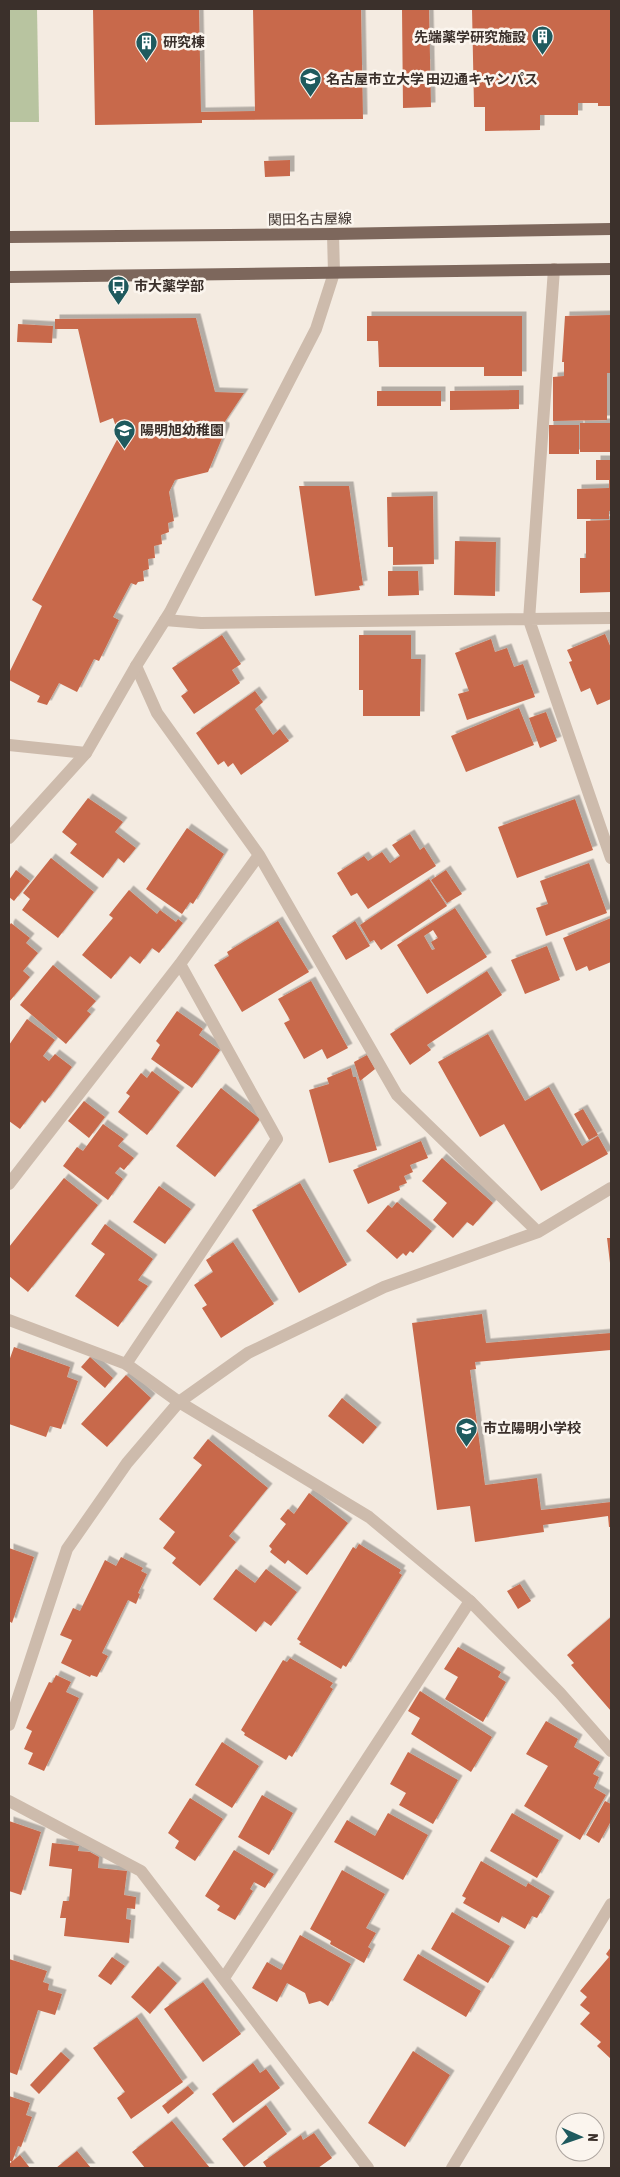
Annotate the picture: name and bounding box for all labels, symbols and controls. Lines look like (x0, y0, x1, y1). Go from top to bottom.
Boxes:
building icon: 先端薬学研究施設 (530, 25, 554, 56)
place label: 先端薬学研究施設 (414, 29, 526, 45)
building icon: 研究棟 (135, 30, 159, 61)
place label: 研究棟 (163, 34, 205, 50)
school or university icon: 名古屋市立大学 田辺通キャンパス (298, 67, 322, 98)
place label: 名古屋市立大学 田辺通キャンパス (326, 71, 538, 87)
street label: 関田名古屋線 (268, 210, 352, 228)
bus stop icon: 市大薬学部 (106, 274, 130, 305)
place label: 市大薬学部 (134, 278, 204, 294)
school or university icon: 陽明旭幼稚園 (112, 418, 136, 449)
place label: 陽明旭幼稚園 (140, 422, 224, 438)
school or university icon: 市立陽明小学校 (455, 1416, 479, 1447)
place label: 市立陽明小学校 (483, 1420, 581, 1436)
north arrow (555, 2112, 605, 2162)
text: N (585, 2133, 601, 2142)

